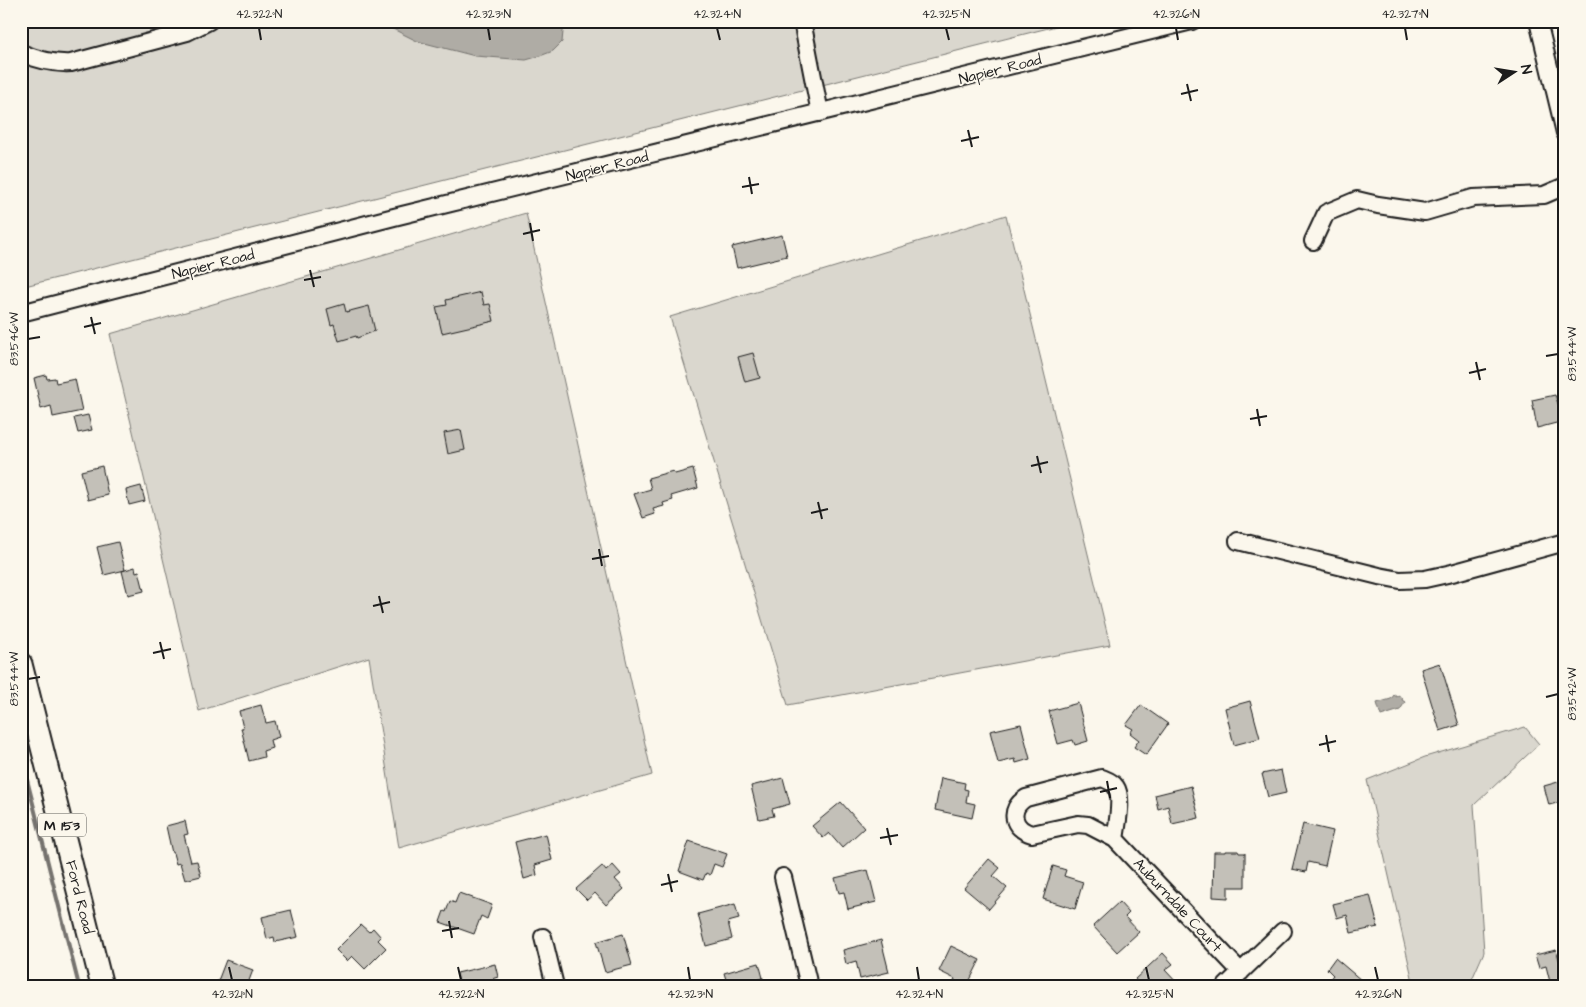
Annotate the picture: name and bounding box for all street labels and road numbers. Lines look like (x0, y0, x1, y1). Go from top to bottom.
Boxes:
street label: Napier Road (957, 49, 1044, 90)
street label: Napier Road (564, 146, 651, 187)
street label: Napier Road (170, 244, 257, 285)
road number: M 153 (38, 814, 86, 836)
street label: Auburndale Court (1128, 854, 1227, 957)
street label: Ford Road (60, 858, 99, 936)

